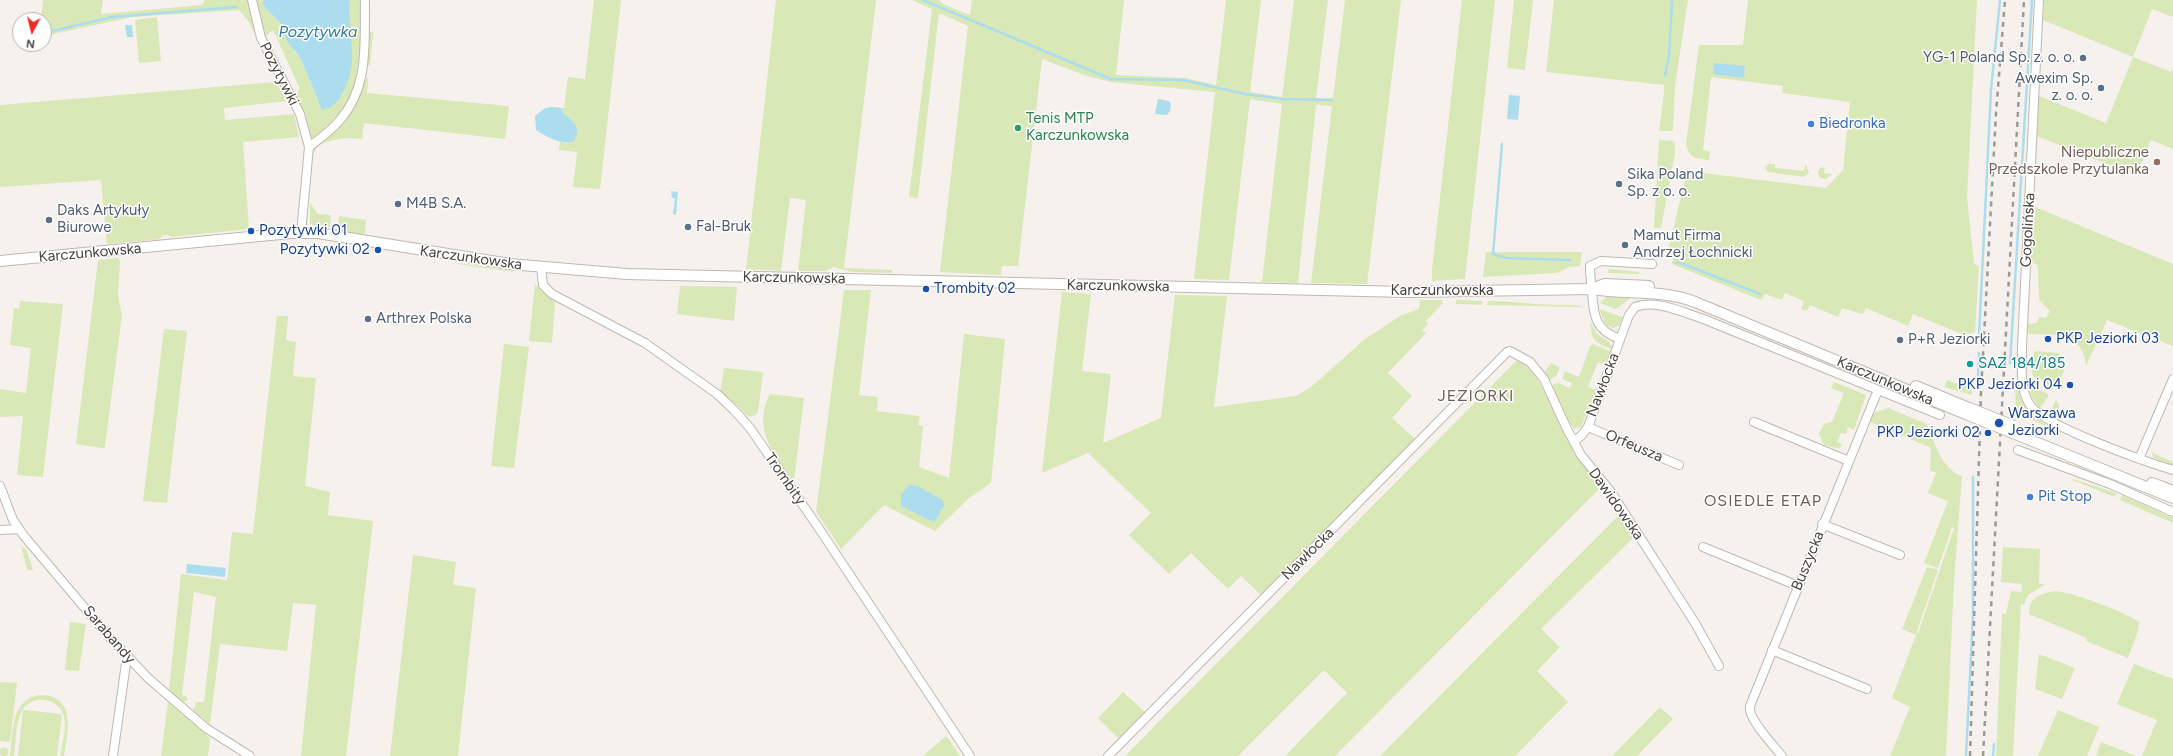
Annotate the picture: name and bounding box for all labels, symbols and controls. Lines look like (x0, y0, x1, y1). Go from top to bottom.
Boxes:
north arrow (12, 12, 52, 52)
water label: Pozytywka (279, 22, 357, 42)
text: N (26, 36, 36, 50)
street label: Pozytywki (255, 39, 303, 109)
place label: YG-1 Poland Sp. z. o. o. (1923, 49, 2075, 67)
marker: YG-1 Poland Sp. z. o. o. (2078, 53, 2088, 63)
place label: Awexim Sp. z. o. o. (2015, 70, 2093, 105)
marker: Awexim Sp. z. o. o. (2096, 83, 2106, 93)
place label: Tenis MTP Karczunkowska (1026, 110, 1129, 145)
place label: Biedronka (1819, 115, 1886, 133)
marker: Biedronka (1806, 119, 1816, 129)
marker: Tenis MTP Karczunkowska (1013, 123, 1023, 133)
place label: Niepubliczne Przedszkole Przytulanka (1989, 144, 2149, 179)
marker: Niepubliczne Przedszkole Przytulanka (2152, 157, 2162, 167)
place label: Sika Poland Sp. z o. o. (1627, 166, 1704, 201)
marker: Sika Poland Sp. z o. o. (1614, 179, 1624, 189)
street label: Gogolińska (2017, 192, 2039, 268)
place label: M4B S.A. (406, 195, 466, 213)
marker: M4B S.A. (393, 199, 403, 209)
place label: Daks Artykuły Biurowe (57, 202, 149, 237)
marker: Daks Artykuły Biurowe (44, 215, 54, 225)
place label: Fal-Bruk (696, 218, 751, 236)
place label: Pozytywki 01 (259, 222, 347, 240)
marker: Fal-Bruk (683, 222, 693, 232)
marker: Pozytywki 01 (246, 226, 256, 236)
place label: Mamut Firma Andrzej Łochnicki (1633, 227, 1752, 262)
street label: Karczunkowska (38, 240, 142, 266)
marker: Mamut Firma Andrzej Łochnicki (1620, 240, 1630, 250)
place label: Pozytywki 02 (280, 241, 370, 259)
street label: Karczunkowska (419, 242, 523, 274)
marker: Pozytywki 02 (373, 245, 383, 255)
street label: Karczunkowska (742, 268, 846, 288)
street label: Karczunkowska (1066, 276, 1170, 296)
place label: Trombity 02 (934, 280, 1016, 298)
street label: Karczunkowska (1390, 282, 1494, 300)
marker: Trombity 02 (921, 284, 931, 294)
place label: Arthrex Polska (376, 310, 472, 328)
marker: Arthrex Polska (363, 314, 373, 324)
place label: PKP Jeziorki 03 (2056, 330, 2159, 348)
place label: P+R Jeziorki (1908, 331, 1990, 349)
marker: PKP Jeziorki 03 (2043, 334, 2053, 344)
marker: P+R Jeziorki (1895, 335, 1905, 345)
street label: Nawłocka (1583, 351, 1623, 419)
street label: Karczunkowska (1834, 353, 1936, 409)
place label: SAZ 184/185 (1978, 355, 2065, 373)
marker: SAZ 184/185 (1965, 359, 1975, 369)
place label: PKP Jeziorki 04 (1958, 376, 2062, 394)
marker: PKP Jeziorki 04 (2065, 380, 2075, 390)
district label: JEZIORKI (1438, 386, 1514, 406)
place label: Warszawa Jeziorki (2008, 405, 2076, 440)
marker: Warszawa Jeziorki (1993, 417, 2005, 429)
place label: PKP Jeziorki 02 (1877, 424, 1980, 442)
street label: Orfeusza (1603, 426, 1665, 466)
marker: PKP Jeziorki 02 (1983, 428, 1993, 438)
street label: Trombity (760, 449, 810, 509)
street label: Dawidowska (1585, 464, 1647, 544)
place label: Pit Stop (2038, 488, 2092, 506)
district label: OSIEDLE ETAP (1704, 491, 1822, 511)
marker: Pit Stop (2025, 492, 2035, 502)
street label: Nawłocka (1278, 524, 1338, 584)
street label: Buszycka (1788, 529, 1828, 593)
street label: Sarabandy (79, 602, 139, 668)

